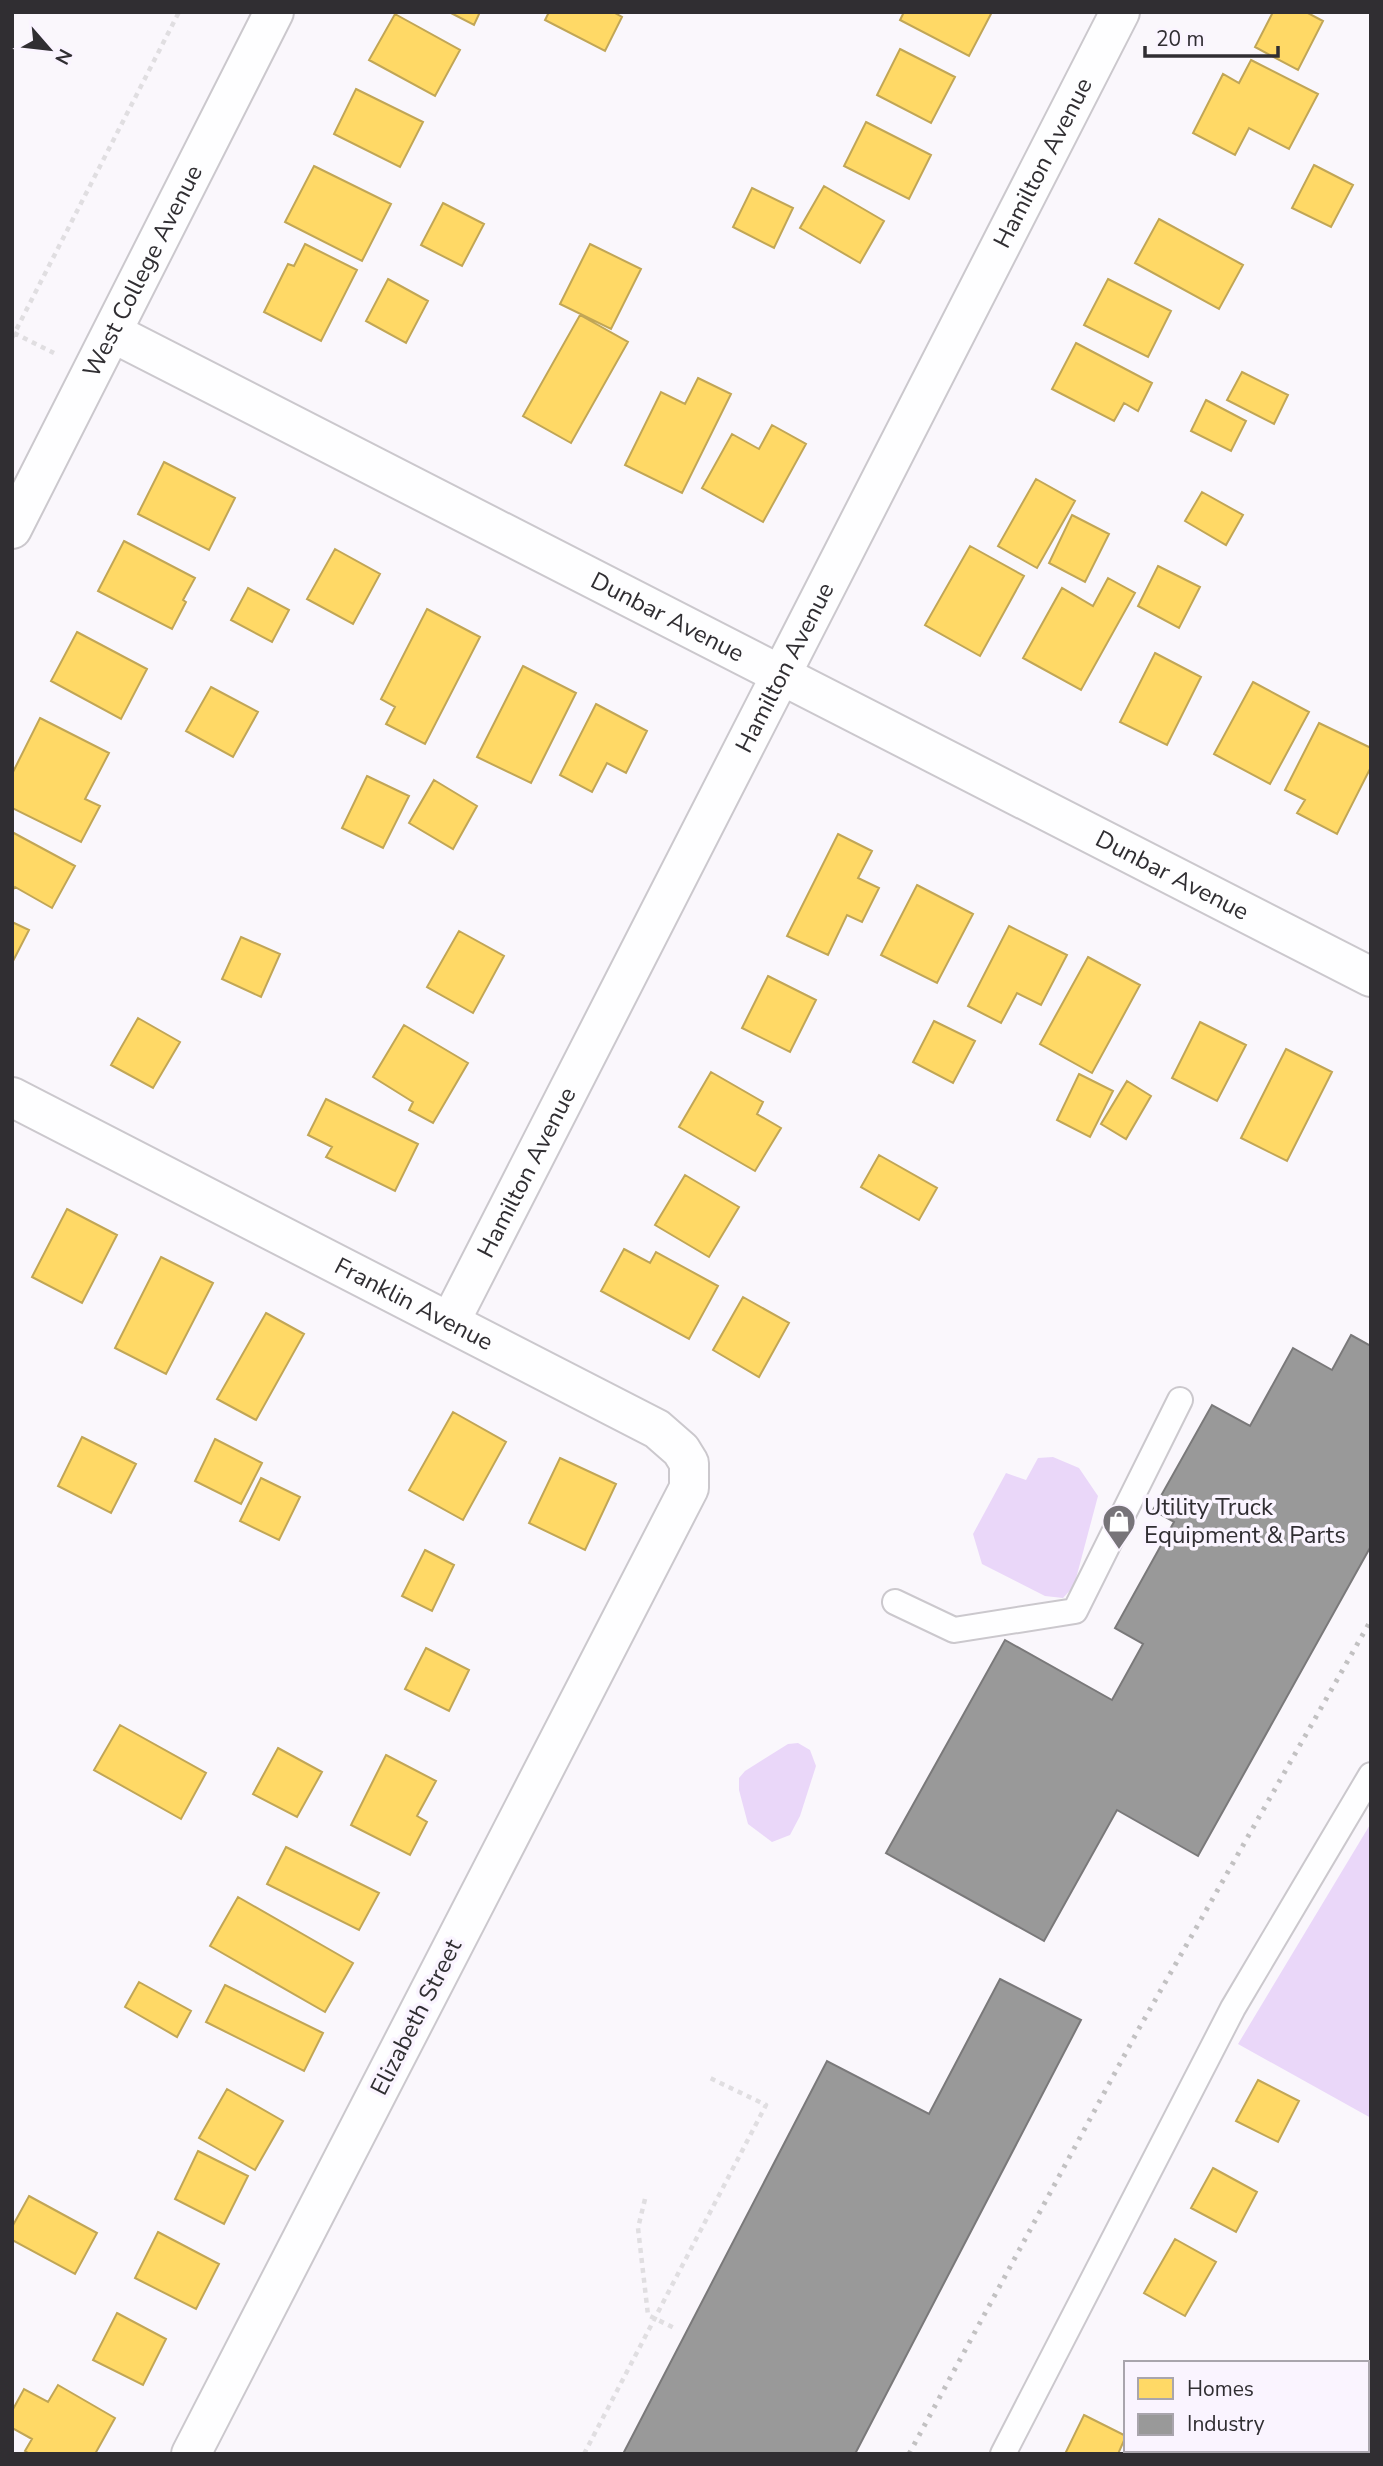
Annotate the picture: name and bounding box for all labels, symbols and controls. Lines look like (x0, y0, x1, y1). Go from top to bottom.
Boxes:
north arrow (14, 14, 84, 84)
scale bar (1145, 14, 1278, 58)
text: 20 m (1156, 25, 1205, 53)
text: N (48, 44, 78, 69)
street label: Hamilton Avenue (986, 72, 1100, 253)
street label: West College Avenue (75, 160, 210, 383)
street label: Dunbar Avenue (585, 564, 750, 669)
street label: Hamilton Avenue (728, 577, 842, 758)
street label: Dunbar Avenue (1090, 823, 1254, 928)
street label: Hamilton Avenue (470, 1082, 583, 1263)
street label: Franklin Avenue (329, 1250, 499, 1358)
place label: Utility Truck Equipment & Parts (1144, 1491, 1346, 1551)
shop icon: Utility Truck Equipment & Parts (1100, 1502, 1138, 1551)
street label: Elizabeth Street (363, 1933, 469, 2100)
legend (1124, 2361, 1369, 2452)
text: Homes (1187, 2375, 1254, 2403)
text: Industry (1187, 2410, 1265, 2438)

